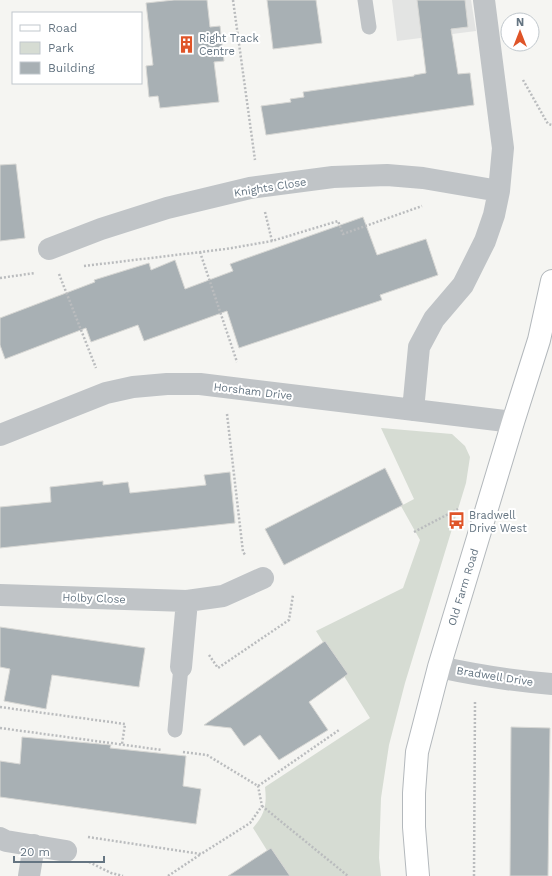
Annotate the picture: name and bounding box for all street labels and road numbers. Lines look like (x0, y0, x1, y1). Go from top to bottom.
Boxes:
street label: Knights Close (233, 175, 307, 200)
street label: Horsham Drive (213, 380, 293, 403)
street label: Old Farm Road (446, 547, 481, 627)
street label: Holby Close (62, 591, 126, 606)
street label: Bradwell Drive (456, 664, 534, 689)

